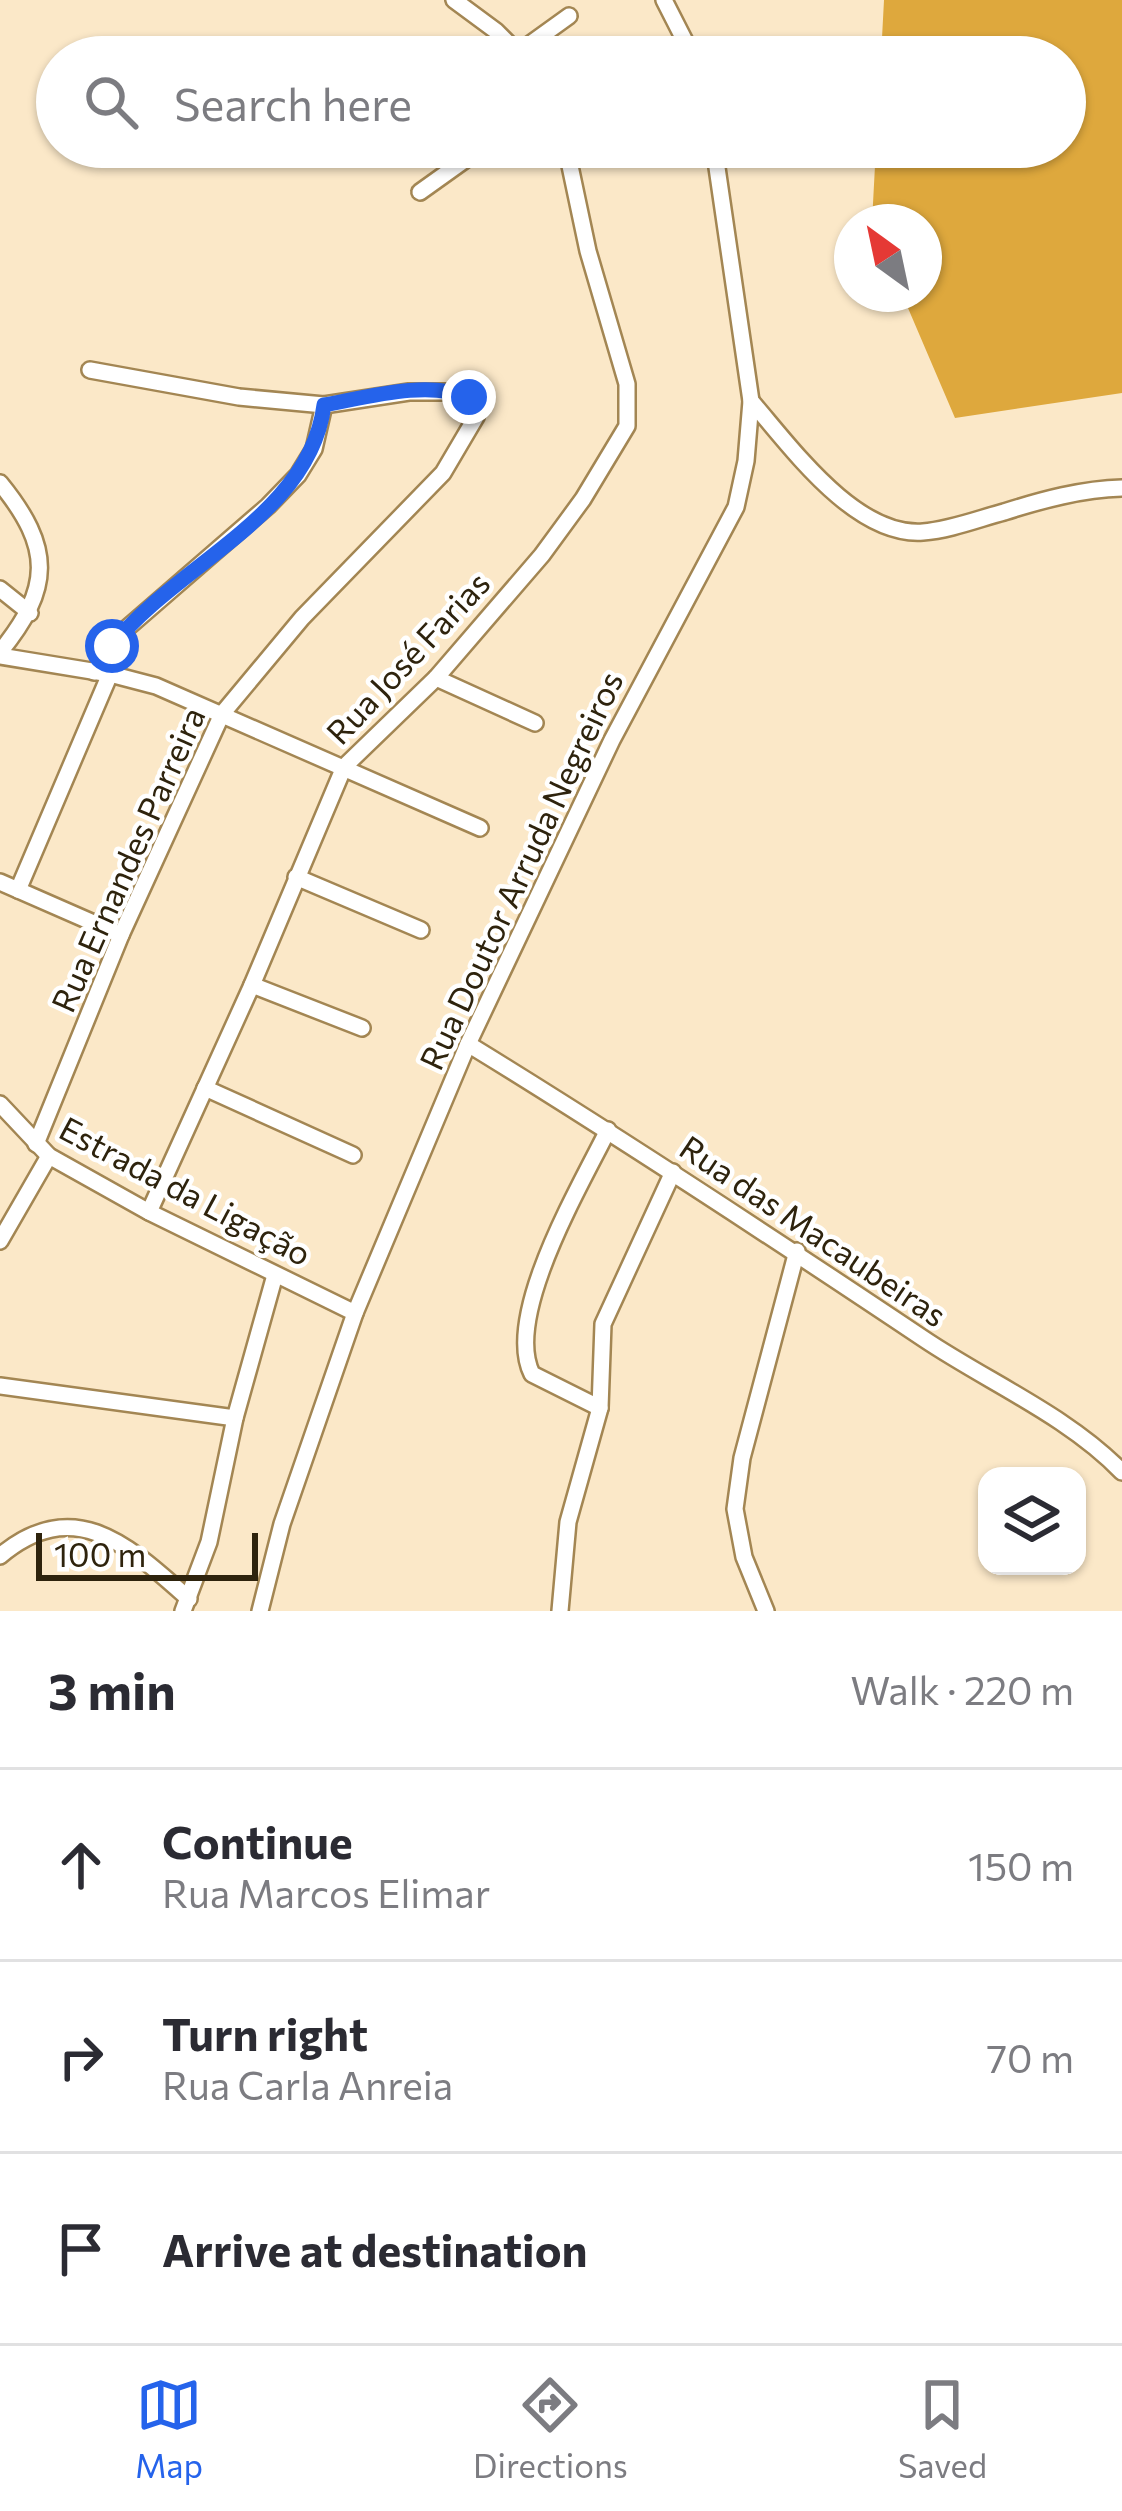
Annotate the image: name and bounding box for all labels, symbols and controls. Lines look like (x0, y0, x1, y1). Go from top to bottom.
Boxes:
search box (36, 36, 1086, 168)
icon: search (78, 69, 144, 135)
text: Search here (174, 75, 412, 130)
north arrow (834, 204, 942, 312)
route end (442, 370, 496, 424)
street label: Rua José Farias (317, 562, 497, 752)
route start (85, 619, 139, 673)
street label: Rua Doutor Arruda Negreiros (410, 664, 630, 1076)
street label: Rua Ernandes Parreira (41, 700, 213, 1018)
street label: Estrada da Ligação (53, 1106, 319, 1274)
street label: Rua das Macaubeiras (673, 1126, 955, 1334)
map controls (978, 1467, 1086, 1575)
button: layers (978, 1467, 1086, 1575)
scale bar (36, 1527, 258, 1580)
text: 100 m (54, 1533, 146, 1574)
text: 3 min (48, 1658, 176, 1721)
text: Walk · 220 m (851, 1665, 1074, 1713)
text: Continue (162, 1813, 353, 1868)
icon: ahead (48, 1832, 114, 1898)
text: 150 m (968, 1841, 1074, 1889)
text: Rua Marcos Elimar (162, 1868, 490, 1916)
text: Turn right (162, 2005, 368, 2060)
icon: right (48, 2024, 114, 2090)
text: 70 m (987, 2033, 1074, 2081)
text: Rua Carla Anreia (162, 2060, 453, 2108)
icon: arrive (48, 2216, 114, 2282)
text: Arrive at destination (162, 2221, 588, 2276)
tab: Map (135, 2372, 203, 2485)
tab: Directions (473, 2372, 628, 2485)
tab: Saved (898, 2372, 987, 2485)

